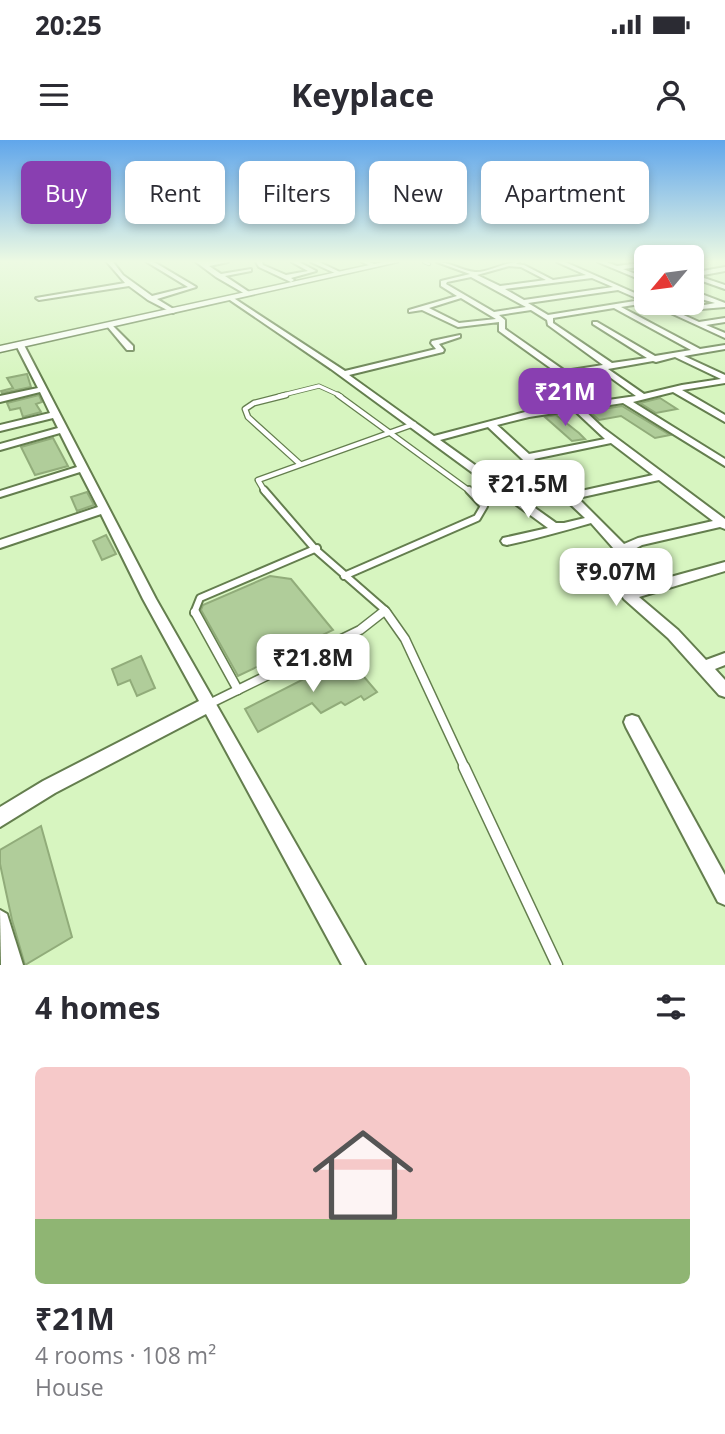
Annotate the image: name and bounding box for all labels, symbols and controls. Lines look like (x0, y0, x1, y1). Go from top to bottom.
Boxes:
text: 20:25 (35, 7, 102, 43)
text: Keyplace (291, 73, 434, 116)
icon: menu (35, 76, 73, 114)
icon: person (652, 76, 690, 114)
chip: Buy (21, 161, 111, 224)
chip: Rent (125, 161, 225, 224)
chip: Filters (239, 161, 355, 224)
chip: New (369, 161, 467, 224)
chip: Apartment (481, 161, 649, 224)
north arrow (634, 245, 704, 315)
map controls (634, 245, 704, 315)
pin: ₹21M (524, 369, 606, 428)
text: ₹21M (534, 375, 596, 407)
pin: ₹21.5M (471, 460, 585, 520)
text: ₹21.5M (488, 467, 568, 499)
pin: ₹9.07M (559, 548, 673, 608)
text: ₹9.07M (576, 555, 656, 587)
pin: ₹21.8M (256, 634, 370, 694)
text: ₹21.8M (273, 641, 353, 673)
text: 4 homes (35, 987, 160, 1028)
icon: filters (652, 988, 690, 1026)
icon: home (300, 1112, 426, 1238)
text: ₹21M (35, 1298, 115, 1339)
text: 4 rooms · 108 m² (35, 1339, 216, 1371)
text: House (35, 1371, 104, 1403)

